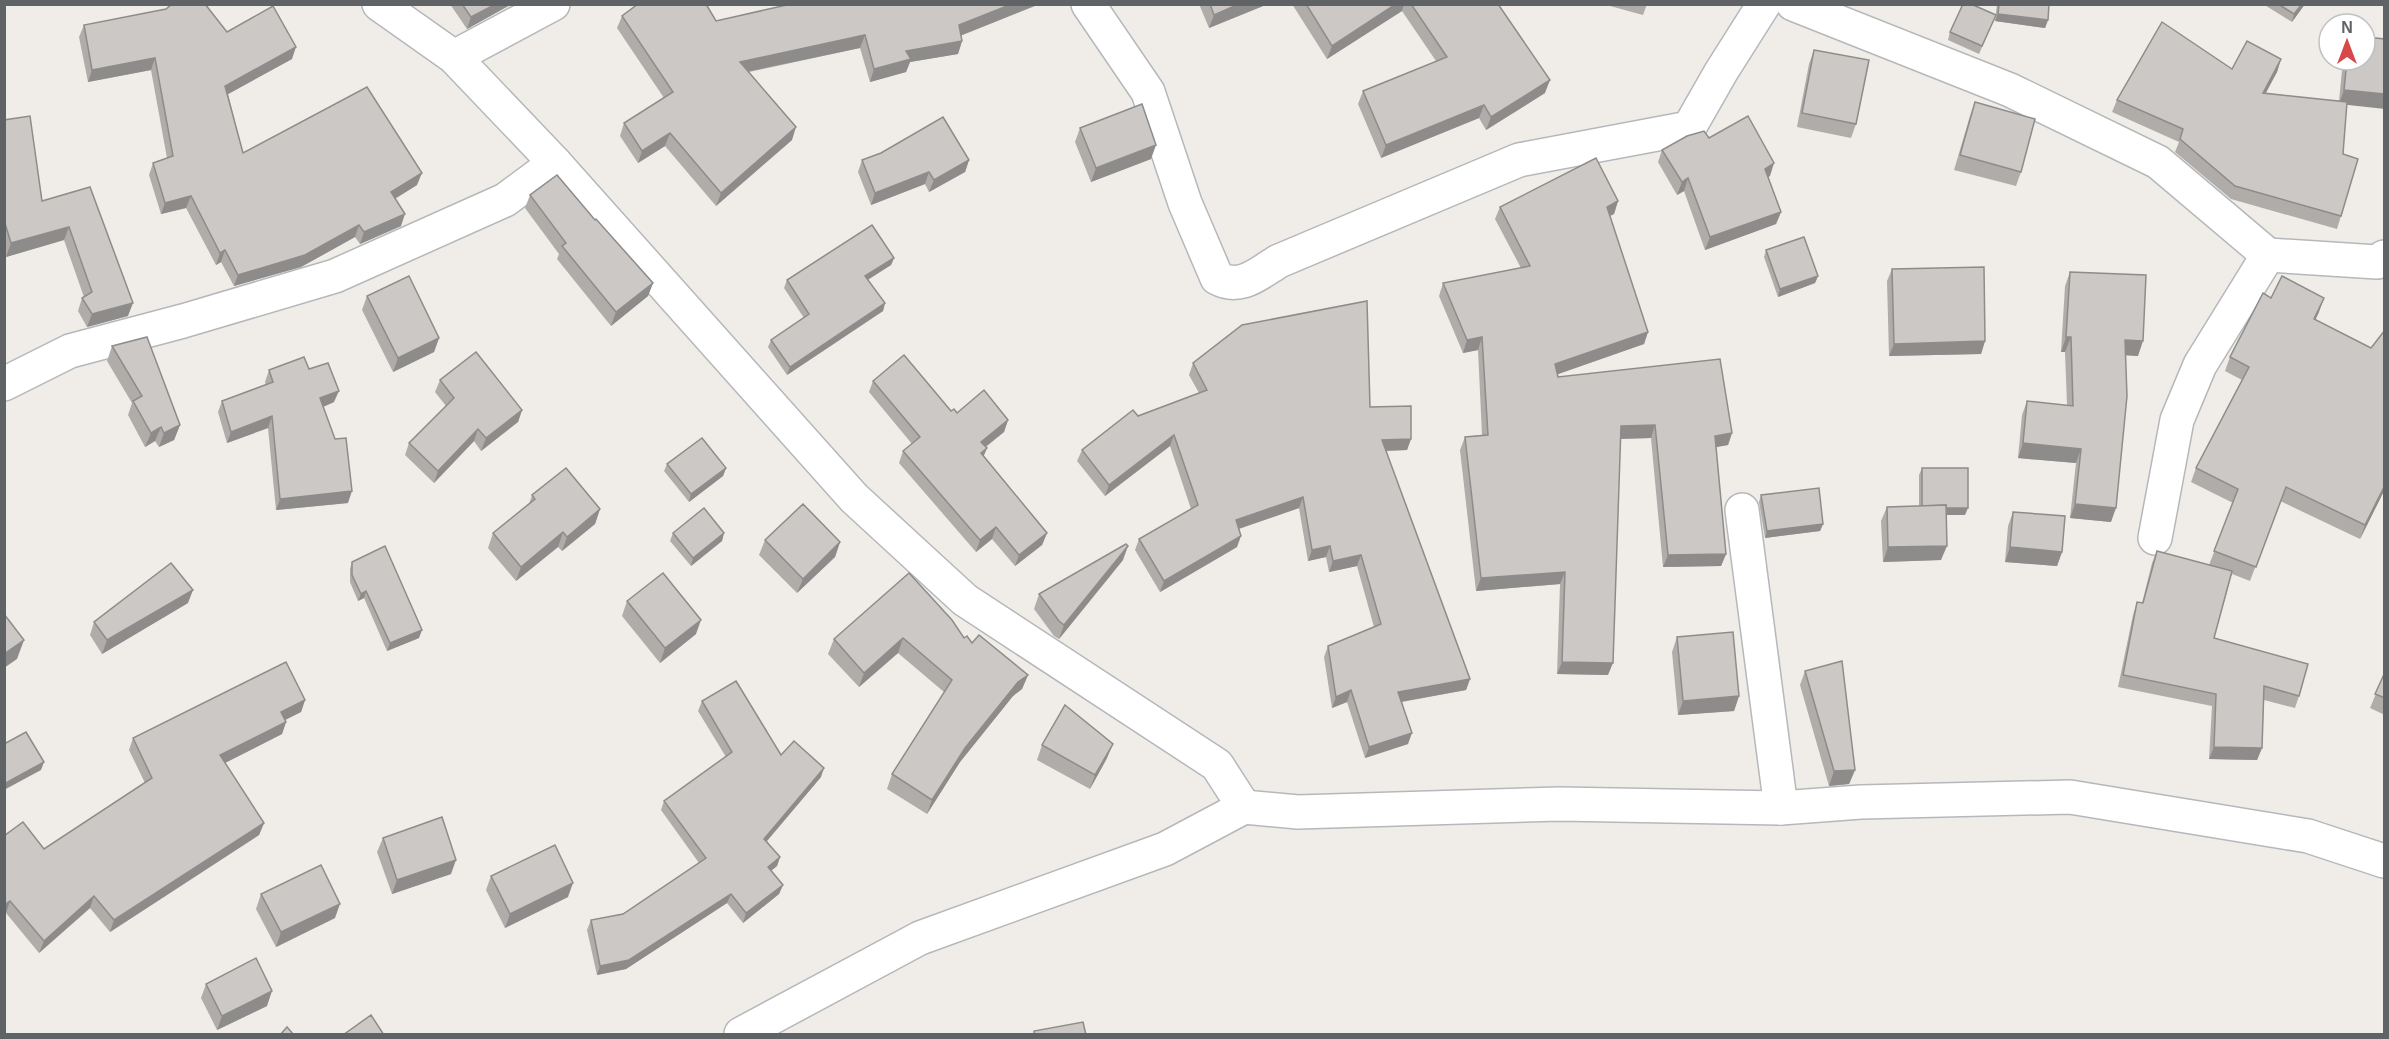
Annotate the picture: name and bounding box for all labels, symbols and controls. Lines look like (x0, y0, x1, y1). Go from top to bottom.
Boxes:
north arrow (2317, 12, 2377, 72)
text: N (2341, 19, 2353, 36)

